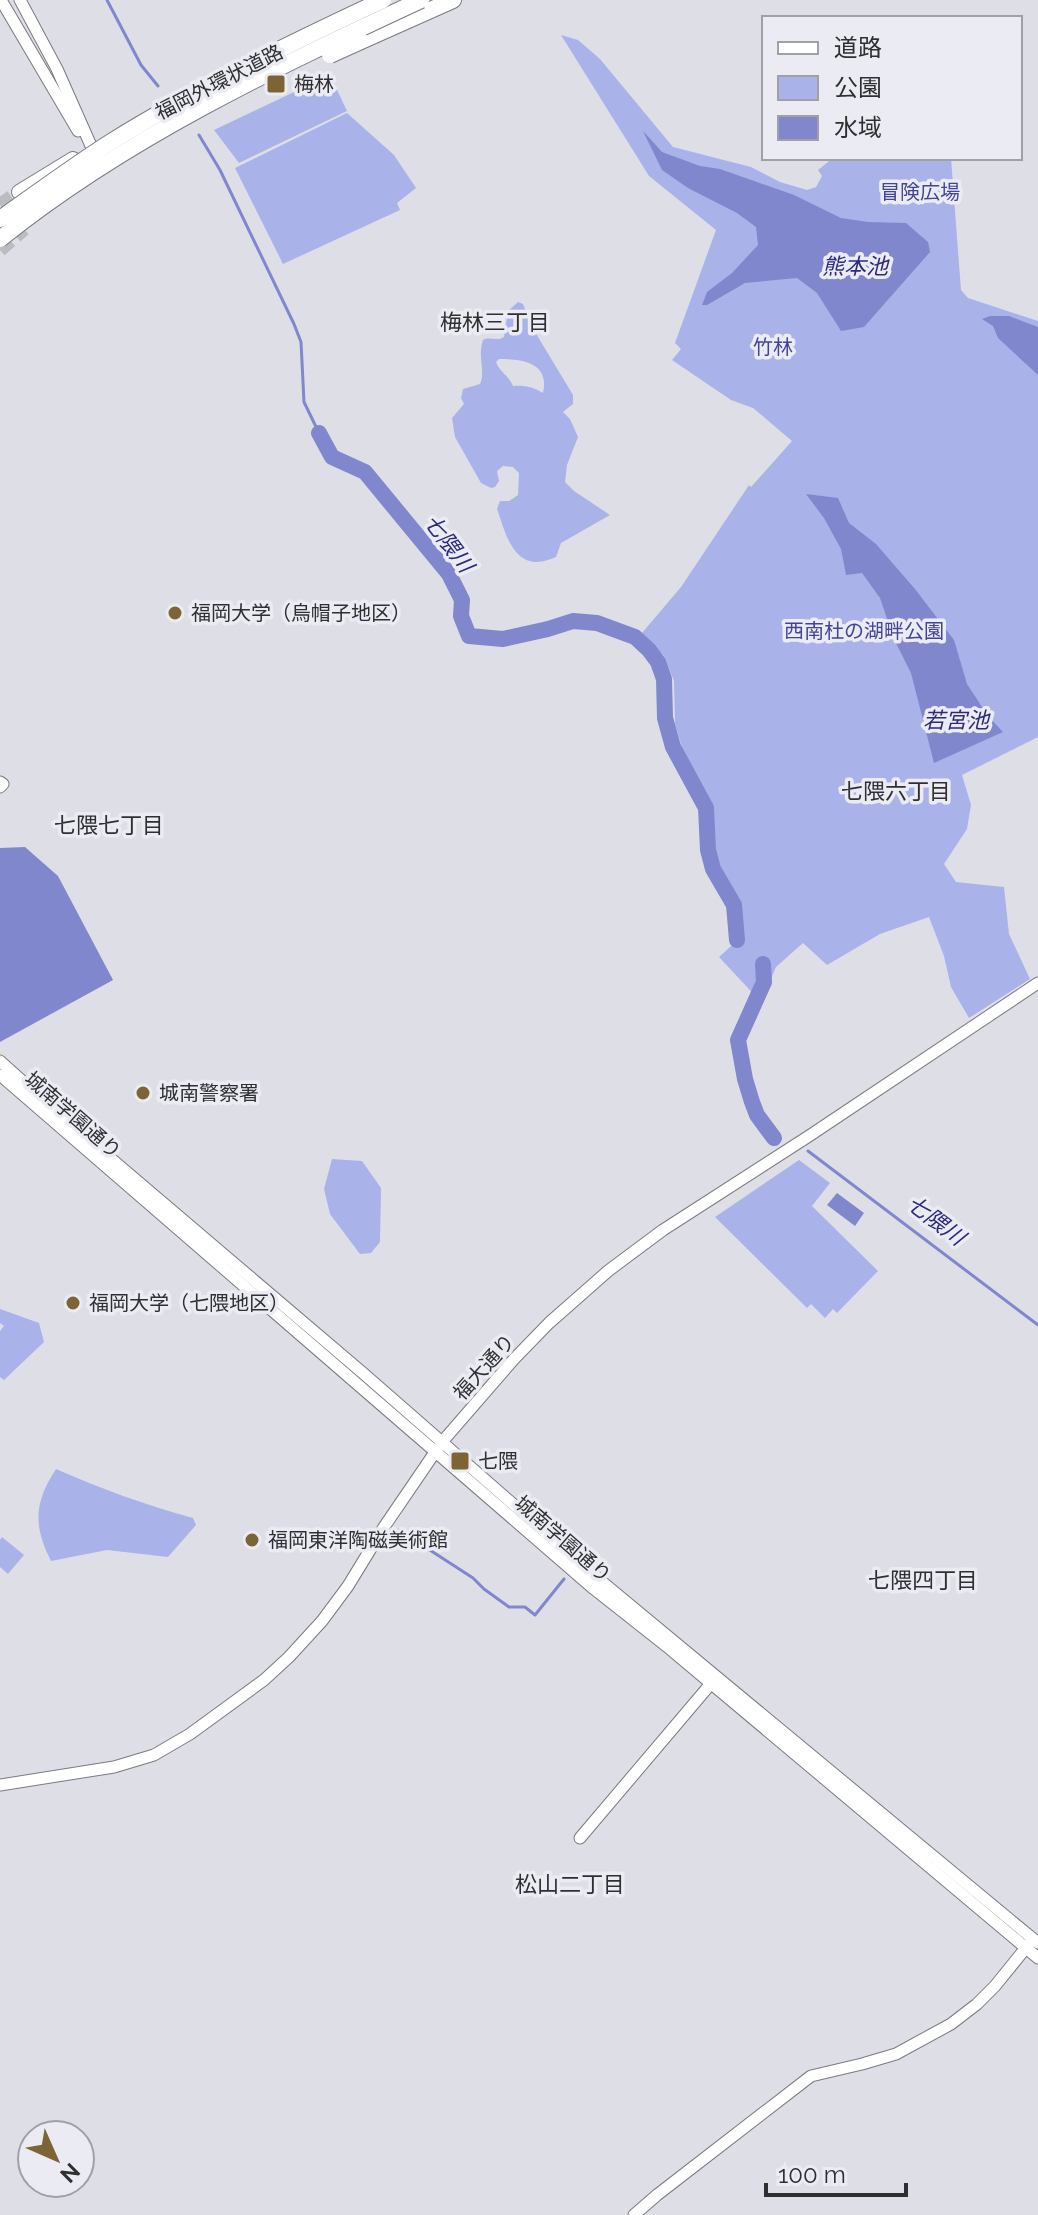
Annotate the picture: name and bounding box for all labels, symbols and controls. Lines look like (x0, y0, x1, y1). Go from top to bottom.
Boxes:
legend (762, 16, 1022, 160)
text: 道路 (834, 33, 882, 62)
street label: 福岡外環状道路 (151, 40, 287, 124)
place label: 梅林 (294, 72, 334, 96)
marker: 梅林 (265, 73, 287, 95)
text: 公園 (834, 73, 882, 102)
text: 水域 (834, 113, 882, 142)
park label: 冒険広場 (880, 180, 960, 204)
water label: 熊本池 (822, 253, 890, 279)
district label: 梅林三丁目 (440, 309, 550, 335)
park label: 竹林 (753, 335, 793, 359)
water label: 七隈川 (419, 509, 480, 579)
place label: 福岡大学（烏帽子地区） (191, 601, 411, 625)
marker: 福岡大学（烏帽子地区） (166, 604, 184, 622)
park label: 西南杜の湖畔公園 (784, 619, 944, 643)
water label: 若宮池 (923, 707, 991, 733)
district label: 七隈六丁目 (841, 778, 951, 804)
district label: 七隈七丁目 (54, 812, 164, 838)
street label: 城南学園通り (20, 1067, 126, 1163)
place label: 城南警察署 (159, 1081, 259, 1105)
marker: 城南警察署 (134, 1084, 152, 1102)
water label: 七隈川 (902, 1190, 972, 1251)
place label: 福岡大学（七隈地区） (89, 1291, 289, 1315)
marker: 福岡大学（七隈地区） (64, 1294, 82, 1312)
street label: 福大通り (448, 1329, 520, 1405)
place label: 七隈 (478, 1449, 518, 1473)
marker: 七隈 (449, 1450, 471, 1472)
street label: 城南学園通り (510, 1491, 616, 1587)
place label: 福岡東洋陶磁美術館 (268, 1528, 448, 1552)
marker: 福岡東洋陶磁美術館 (243, 1531, 261, 1549)
district label: 七隈四丁目 (868, 1567, 978, 1593)
district label: 松山二丁目 (515, 1871, 625, 1897)
north arrow (16, 2119, 96, 2199)
scale bar (766, 2147, 906, 2197)
text: N (55, 2158, 85, 2188)
text: 100 m (778, 2160, 846, 2189)

